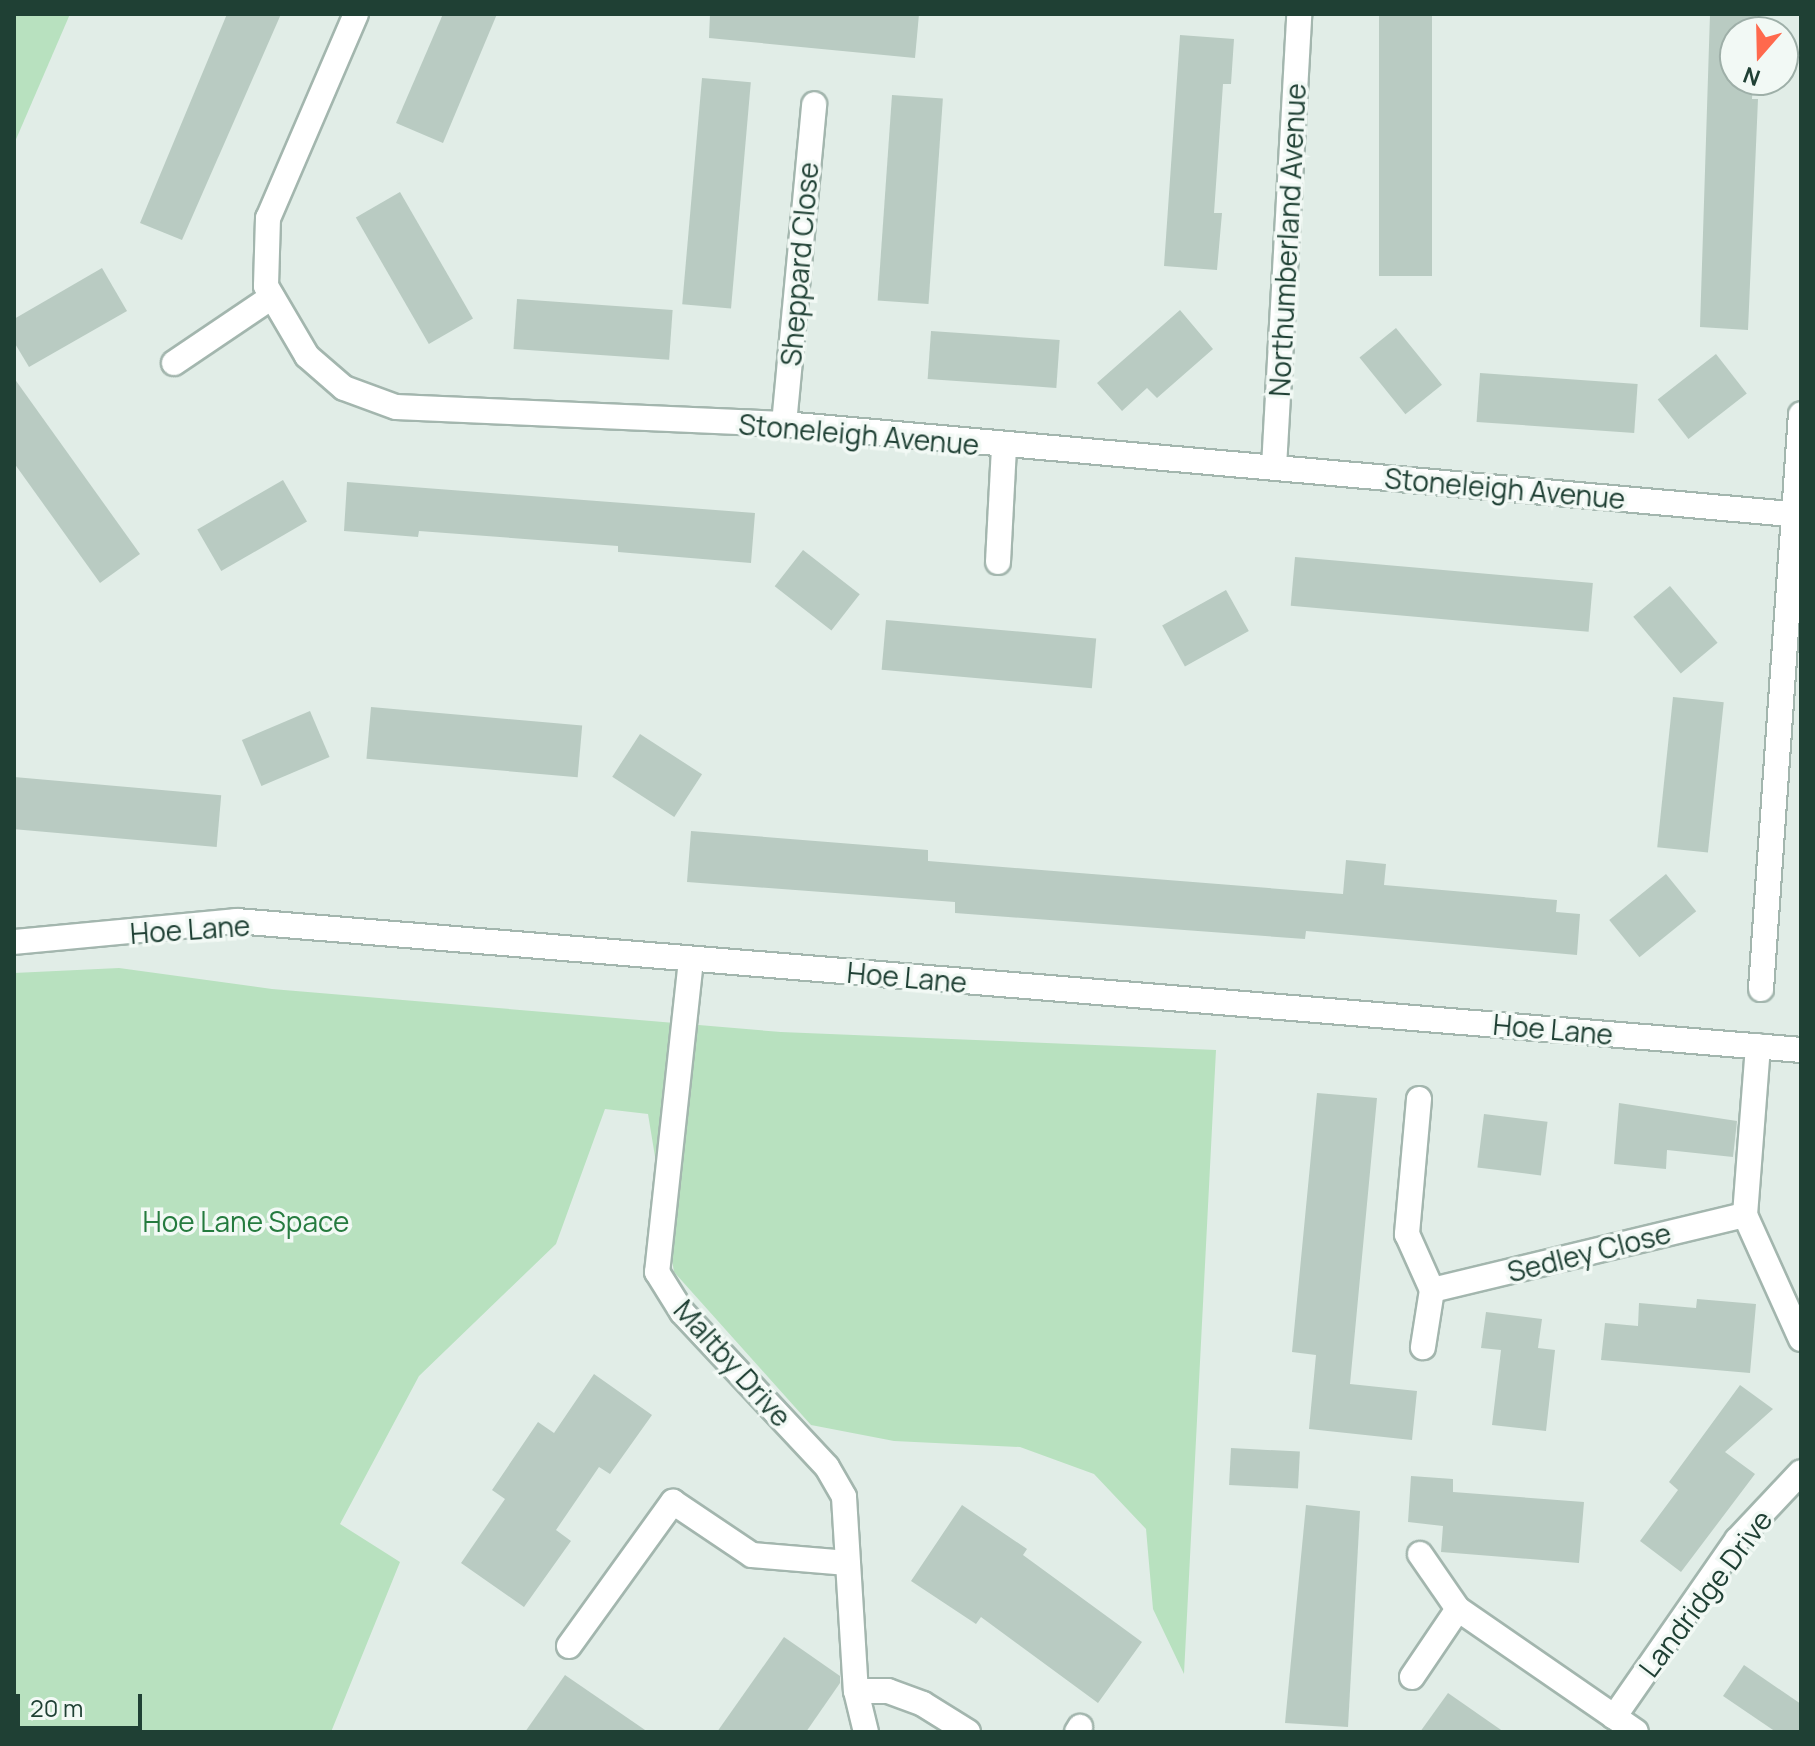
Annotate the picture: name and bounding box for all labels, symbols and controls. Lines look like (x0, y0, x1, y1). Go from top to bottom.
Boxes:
north arrow (1719, 16, 1799, 96)
text: N (1739, 60, 1764, 93)
street label: Northumberland Avenue (1262, 82, 1312, 398)
street label: Sheppard Close (773, 161, 825, 367)
street label: Stoneleigh Avenue (737, 407, 981, 461)
street label: Stoneleigh Avenue (1383, 461, 1627, 515)
street label: Hoe Lane (129, 908, 251, 950)
street label: Hoe Lane (846, 955, 968, 999)
street label: Hoe Lane (1492, 1007, 1614, 1051)
park label: Hoe Lane Space (143, 1204, 349, 1238)
street label: Sedley Close (1504, 1215, 1674, 1289)
street label: Maltby Drive (667, 1293, 799, 1433)
street label: Landridge Drive (1631, 1503, 1779, 1683)
scale bar (20, 1678, 146, 1728)
text: 20 m (30, 1691, 83, 1724)

